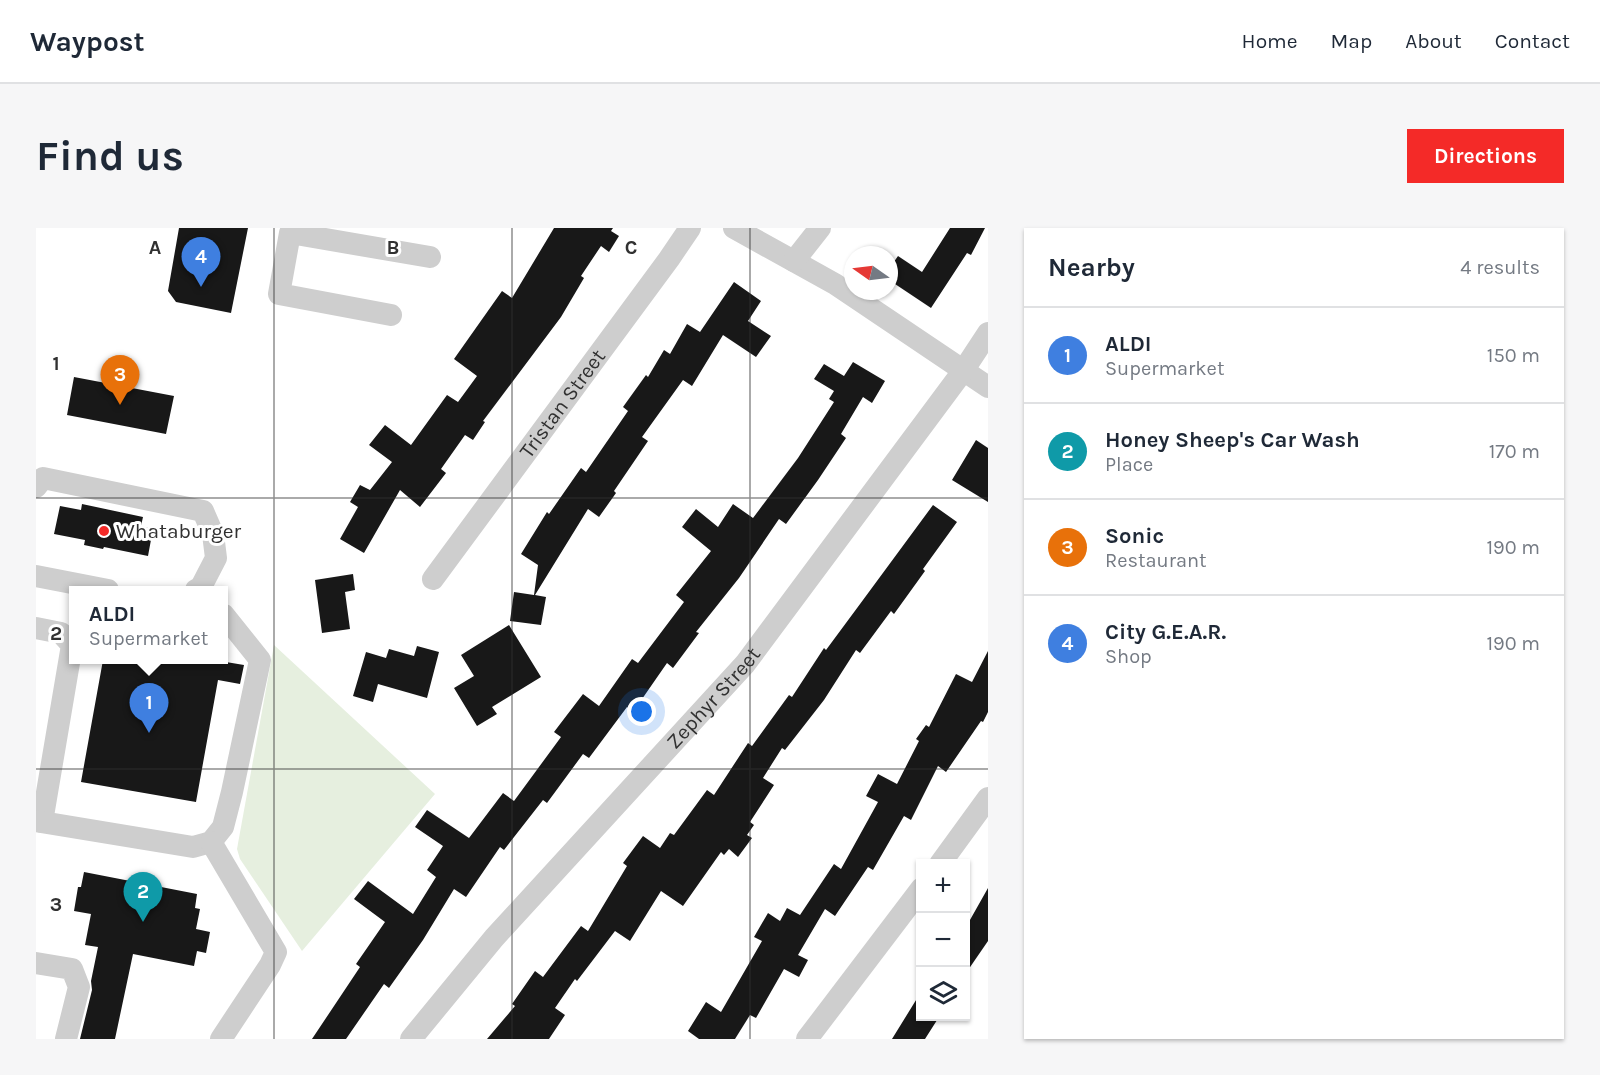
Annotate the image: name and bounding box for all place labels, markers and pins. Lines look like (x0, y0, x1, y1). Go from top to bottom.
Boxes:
pin: 4 (182, 238, 220, 287)
pin: 3 (100, 356, 140, 405)
place label: Whataburger (116, 519, 242, 543)
marker: Whataburger (97, 524, 111, 538)
pin: 1 (130, 684, 168, 733)
pin: 2 (124, 872, 162, 922)

